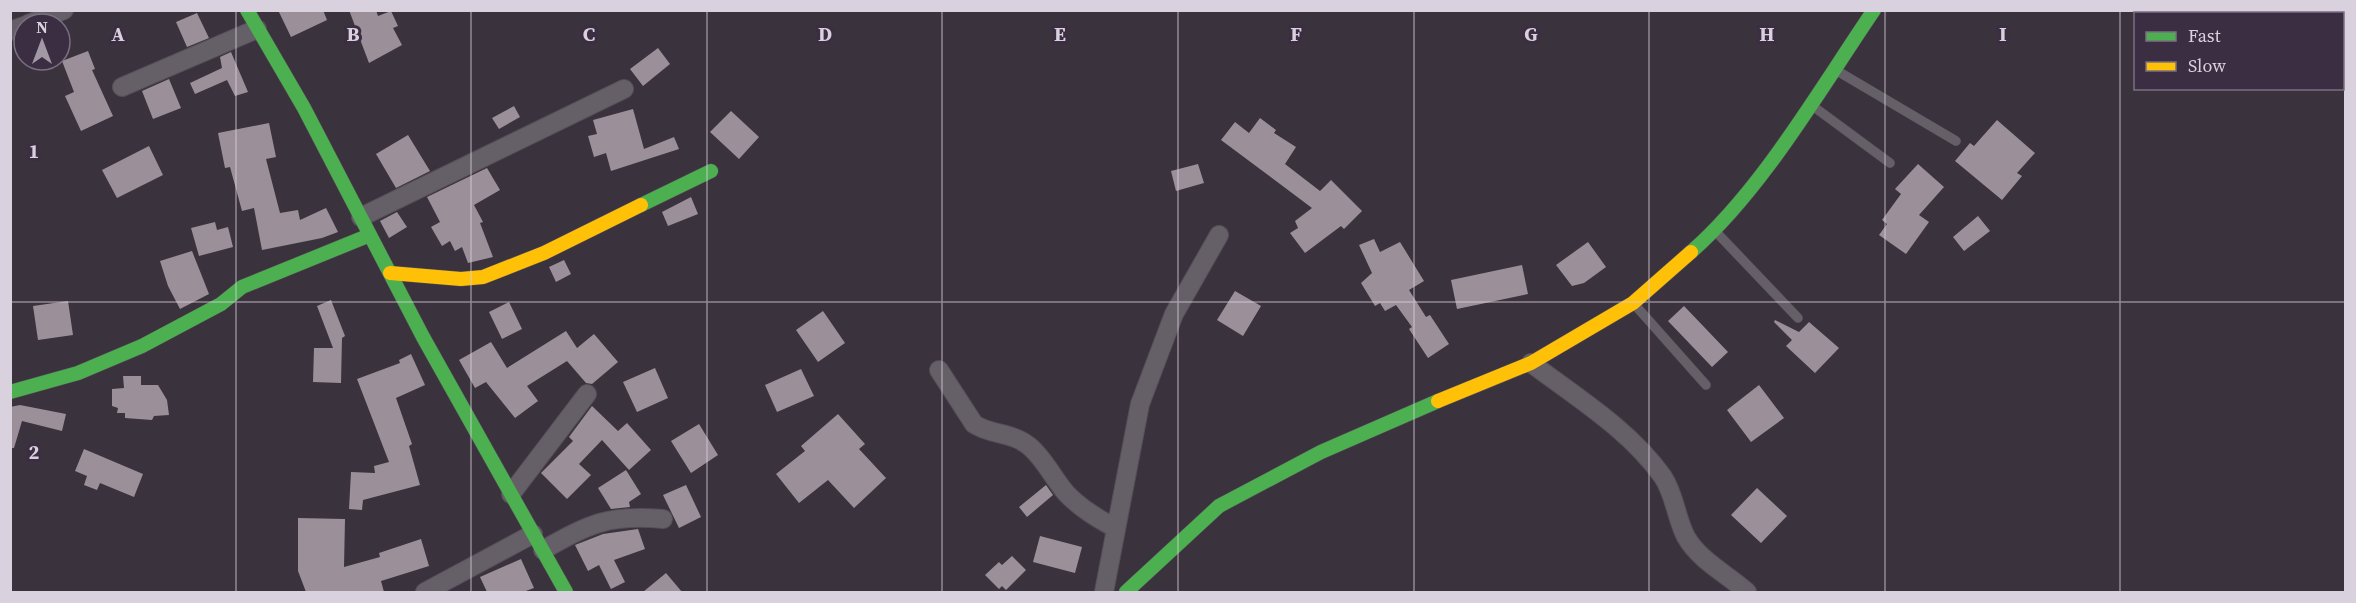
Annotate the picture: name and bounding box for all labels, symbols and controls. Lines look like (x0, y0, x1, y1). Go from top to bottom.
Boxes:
north arrow (12, 12, 72, 72)
legend (2134, 12, 2344, 90)
text: N (36, 16, 48, 38)
text: A (111, 20, 125, 48)
text: B (346, 20, 360, 48)
text: C (583, 20, 595, 48)
text: D (818, 20, 832, 48)
text: E (1054, 20, 1066, 48)
text: F (1290, 20, 1302, 48)
text: G (1524, 20, 1538, 48)
text: H (1759, 20, 1775, 48)
text: I (1999, 20, 2007, 48)
text: Fast (2188, 23, 2221, 48)
text: Slow (2188, 53, 2226, 78)
text: 1 (29, 137, 39, 165)
text: 2 (29, 438, 40, 466)

